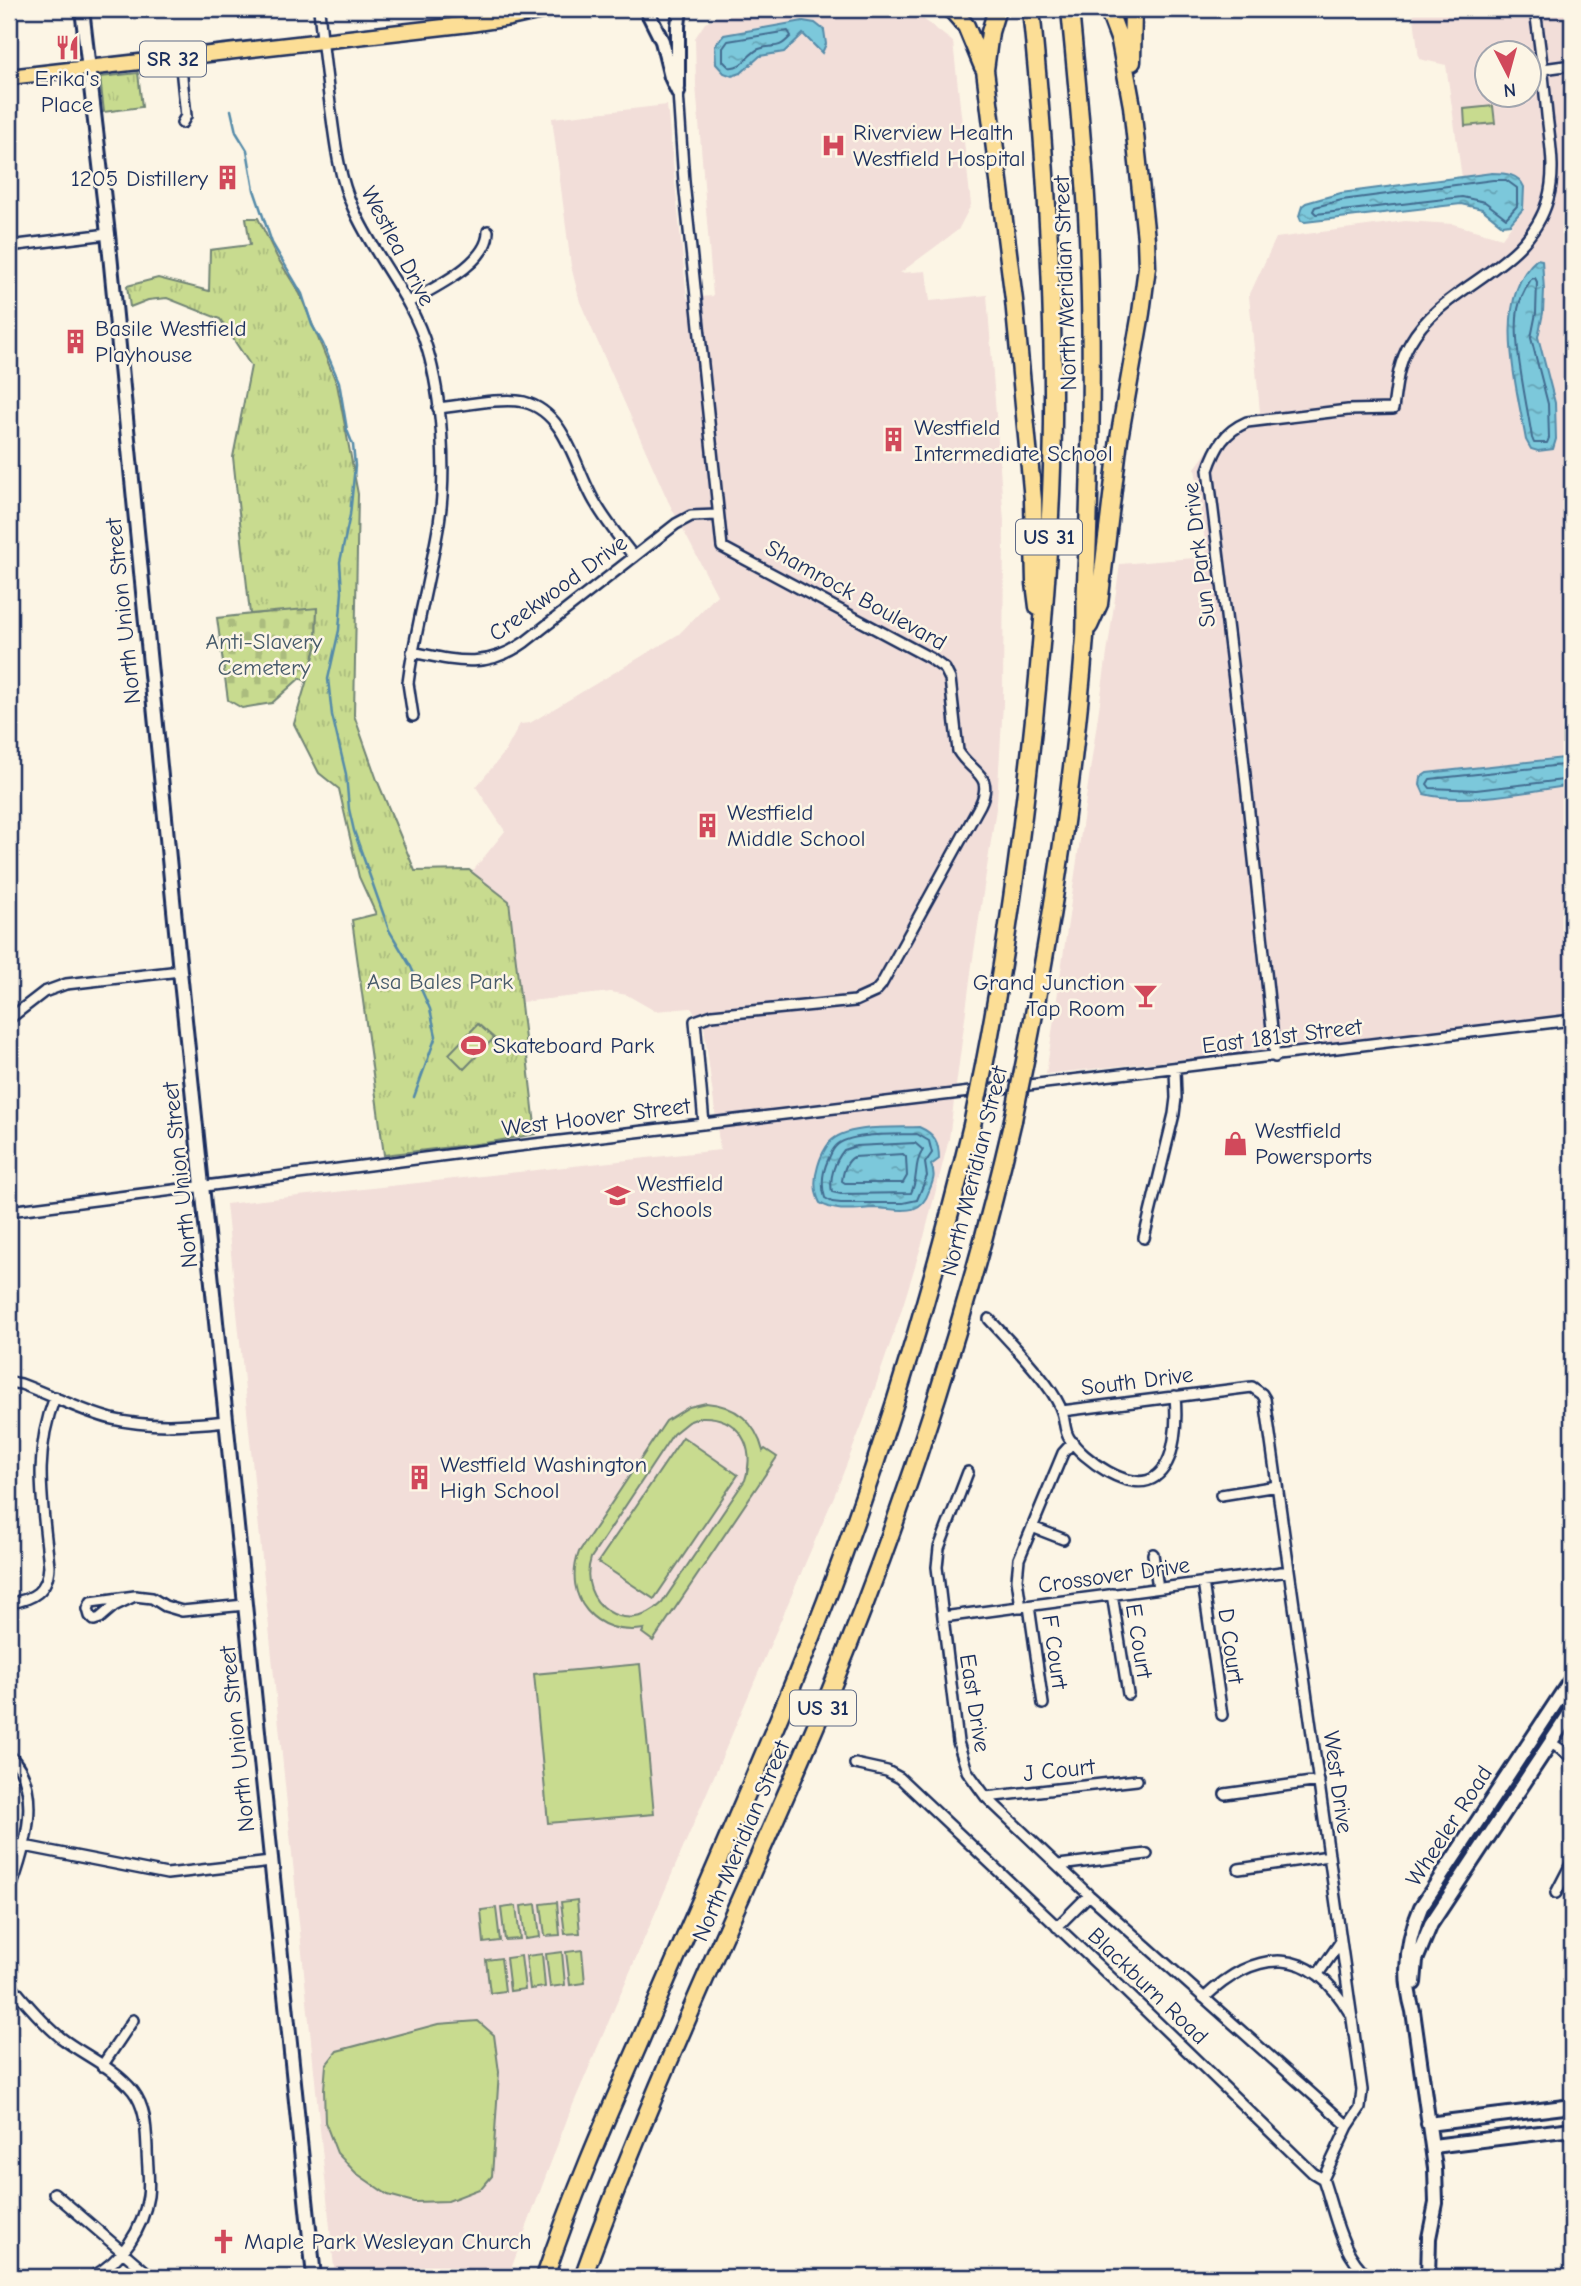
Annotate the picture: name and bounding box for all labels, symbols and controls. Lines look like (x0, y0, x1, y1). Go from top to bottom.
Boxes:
restaurant icon: Erika's Place (53, 34, 81, 62)
north arrow (1472, 38, 1542, 108)
road number: SR 32 (140, 42, 206, 76)
place label: Erika's Place (35, 65, 99, 118)
text: N (1502, 78, 1517, 101)
place label: Riverview Health Westfield Hospital (853, 119, 1026, 172)
hospital icon: Riverview Health Westfield Hospital (819, 131, 847, 159)
building icon: 1205 Distillery (214, 164, 242, 192)
place label: 1205 Distillery (71, 165, 209, 192)
street label: North Meridian Street (1048, 173, 1082, 391)
street label: Westlea Drive (355, 182, 441, 310)
place label: Basile Westfield Playhouse (95, 315, 247, 368)
building icon: Basile Westfield Playhouse (61, 327, 89, 355)
place label: Westfield Intermediate School (914, 414, 1113, 467)
building icon: Westfield Intermediate School (880, 426, 908, 454)
street label: Sun Park Drive (1177, 481, 1221, 629)
street label: North Union Street (100, 515, 146, 705)
road number: US 31 (1016, 520, 1082, 554)
street label: Creekwood Drive (484, 529, 632, 647)
street label: Shamrock Boulevard (761, 534, 951, 656)
park label: Anti-Slavery Cemetery (206, 628, 323, 681)
place label: Westfield Middle School (727, 799, 866, 852)
building icon: Westfield Middle School (693, 811, 721, 839)
park label: Asa Bales Park (367, 968, 513, 995)
place label: Grand Junction Tap Room (973, 969, 1125, 1022)
bar icon: Grand Junction Tap Room (1131, 981, 1159, 1009)
street label: East 181st Street (1200, 1013, 1365, 1059)
sports icon: Skateboard Park (459, 1031, 487, 1059)
place label: Skateboard Park (493, 1032, 654, 1059)
street label: North Meridian Street (935, 1062, 1014, 1279)
street label: North Union Street (157, 1079, 203, 1269)
street label: West Hoover Street (500, 1092, 693, 1142)
place label: Westfield Powersports (1255, 1117, 1372, 1170)
shop icon: Westfield Powersports (1221, 1129, 1249, 1157)
place label: Westfield Schools (637, 1170, 723, 1223)
school or university icon: Westfield Schools (603, 1182, 631, 1210)
street label: South Drive (1079, 1361, 1195, 1401)
place label: Westfield Washington High School (440, 1451, 647, 1504)
building icon: Westfield Washington High School (406, 1463, 434, 1491)
street label: Crossover Drive (1036, 1551, 1192, 1599)
street label: E Court (1120, 1602, 1158, 1682)
street label: D Court (1212, 1607, 1250, 1687)
street label: F Court (1036, 1613, 1074, 1692)
street label: North Union Street (214, 1643, 260, 1833)
street label: East Drive (954, 1652, 996, 1754)
road number: US 31 (790, 1690, 856, 1726)
street label: West Drive (1317, 1729, 1359, 1835)
street label: North Meridian Street (686, 1735, 796, 1945)
street label: J Court (1022, 1753, 1098, 1787)
street label: Wheeler Road (1400, 1761, 1498, 1891)
street label: Blackburn Road (1082, 1922, 1214, 2050)
church icon: Maple Park Wesleyan Church (210, 2227, 238, 2255)
place label: Maple Park Wesleyan Church (244, 2228, 532, 2255)

